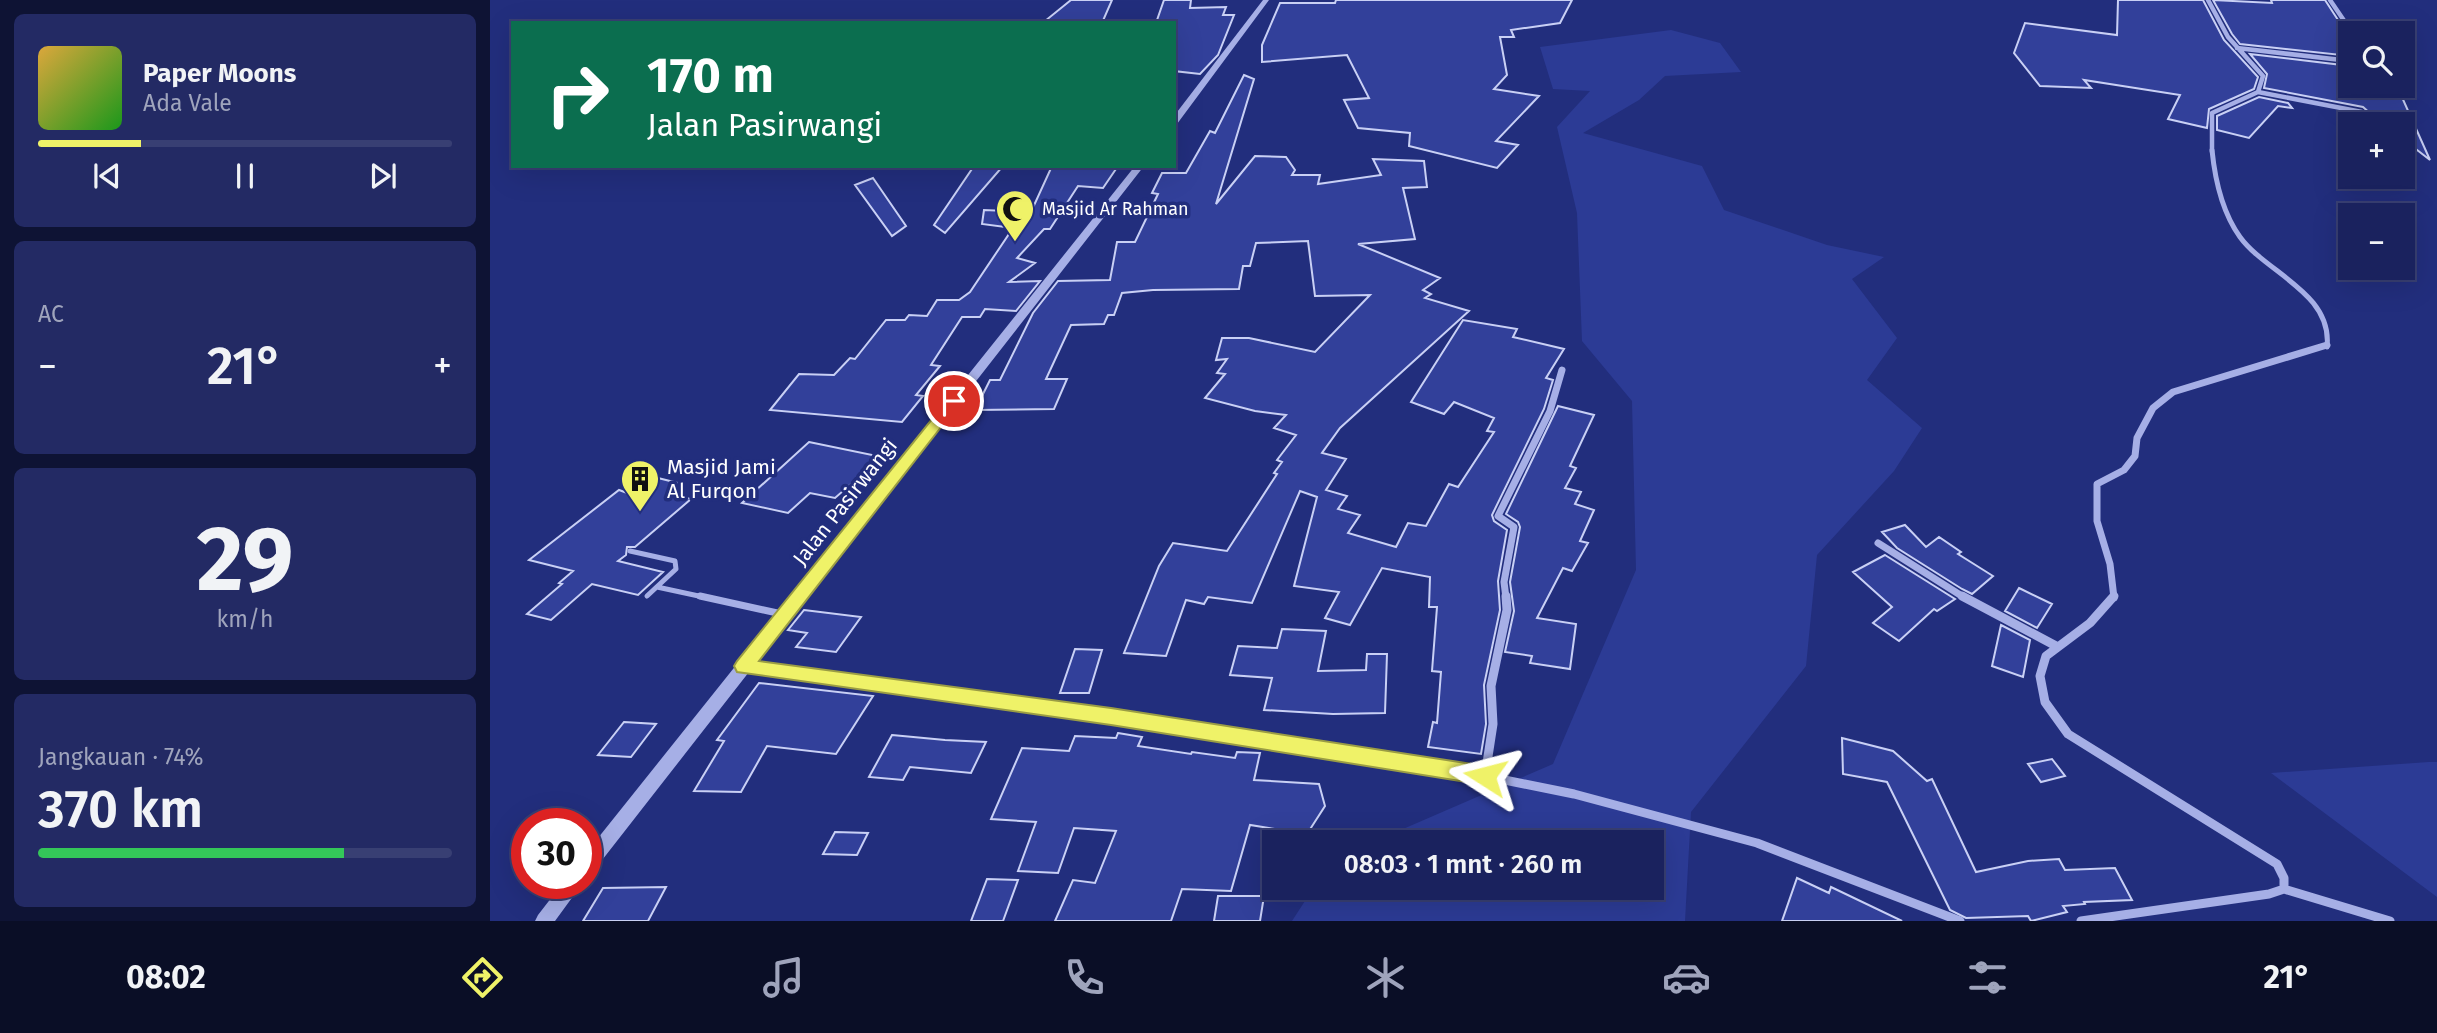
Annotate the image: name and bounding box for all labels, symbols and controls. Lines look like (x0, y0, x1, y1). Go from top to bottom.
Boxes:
map controls (2338, 21, 2415, 280)
button: search (2338, 21, 2415, 98)
text: 170 m (647, 46, 774, 105)
icon: right (532, 49, 623, 140)
text: Paper Moons (143, 58, 296, 89)
text: Ada Vale (143, 89, 232, 117)
text: Jalan Pasirwangi (647, 106, 882, 144)
button: + (2338, 112, 2415, 189)
icon: previous (88, 157, 126, 195)
icon: pause (226, 157, 264, 195)
icon: next (364, 157, 402, 195)
mosque icon: Masjid Ar Rahman (994, 188, 1036, 243)
place label: Masjid Ar Rahman (1042, 198, 1189, 220)
button: − (2338, 203, 2415, 280)
text: AC (38, 300, 64, 328)
text: 21° (207, 335, 283, 398)
text: − (38, 343, 57, 389)
text: + (433, 343, 452, 389)
pin (924, 371, 984, 431)
icon: arrive (935, 382, 973, 420)
street label: Jalan Pasirwangi (787, 433, 903, 571)
place label: Masjid Jami Al Furqon (667, 454, 776, 504)
building icon: Masjid Jami Al Furqon (619, 458, 661, 513)
text: 29 (196, 505, 294, 614)
text: km/h (217, 605, 273, 633)
position arrow (1448, 739, 1522, 813)
text: Jangkauan · 74% (38, 743, 204, 771)
text: 370 km (38, 778, 203, 841)
speed limit sign: 30 (511, 808, 602, 899)
text: 08:03 · 1 mnt · 260 m (1344, 849, 1582, 880)
icon: directions (458, 953, 507, 1002)
icon: music (759, 953, 808, 1002)
icon: phone (1060, 953, 1109, 1002)
icon: climate (1361, 953, 1410, 1002)
icon: car (1662, 953, 1711, 1002)
icon: filters (1963, 953, 2012, 1002)
text: 08:02 (126, 958, 206, 996)
text: 21° (2264, 958, 2311, 996)

